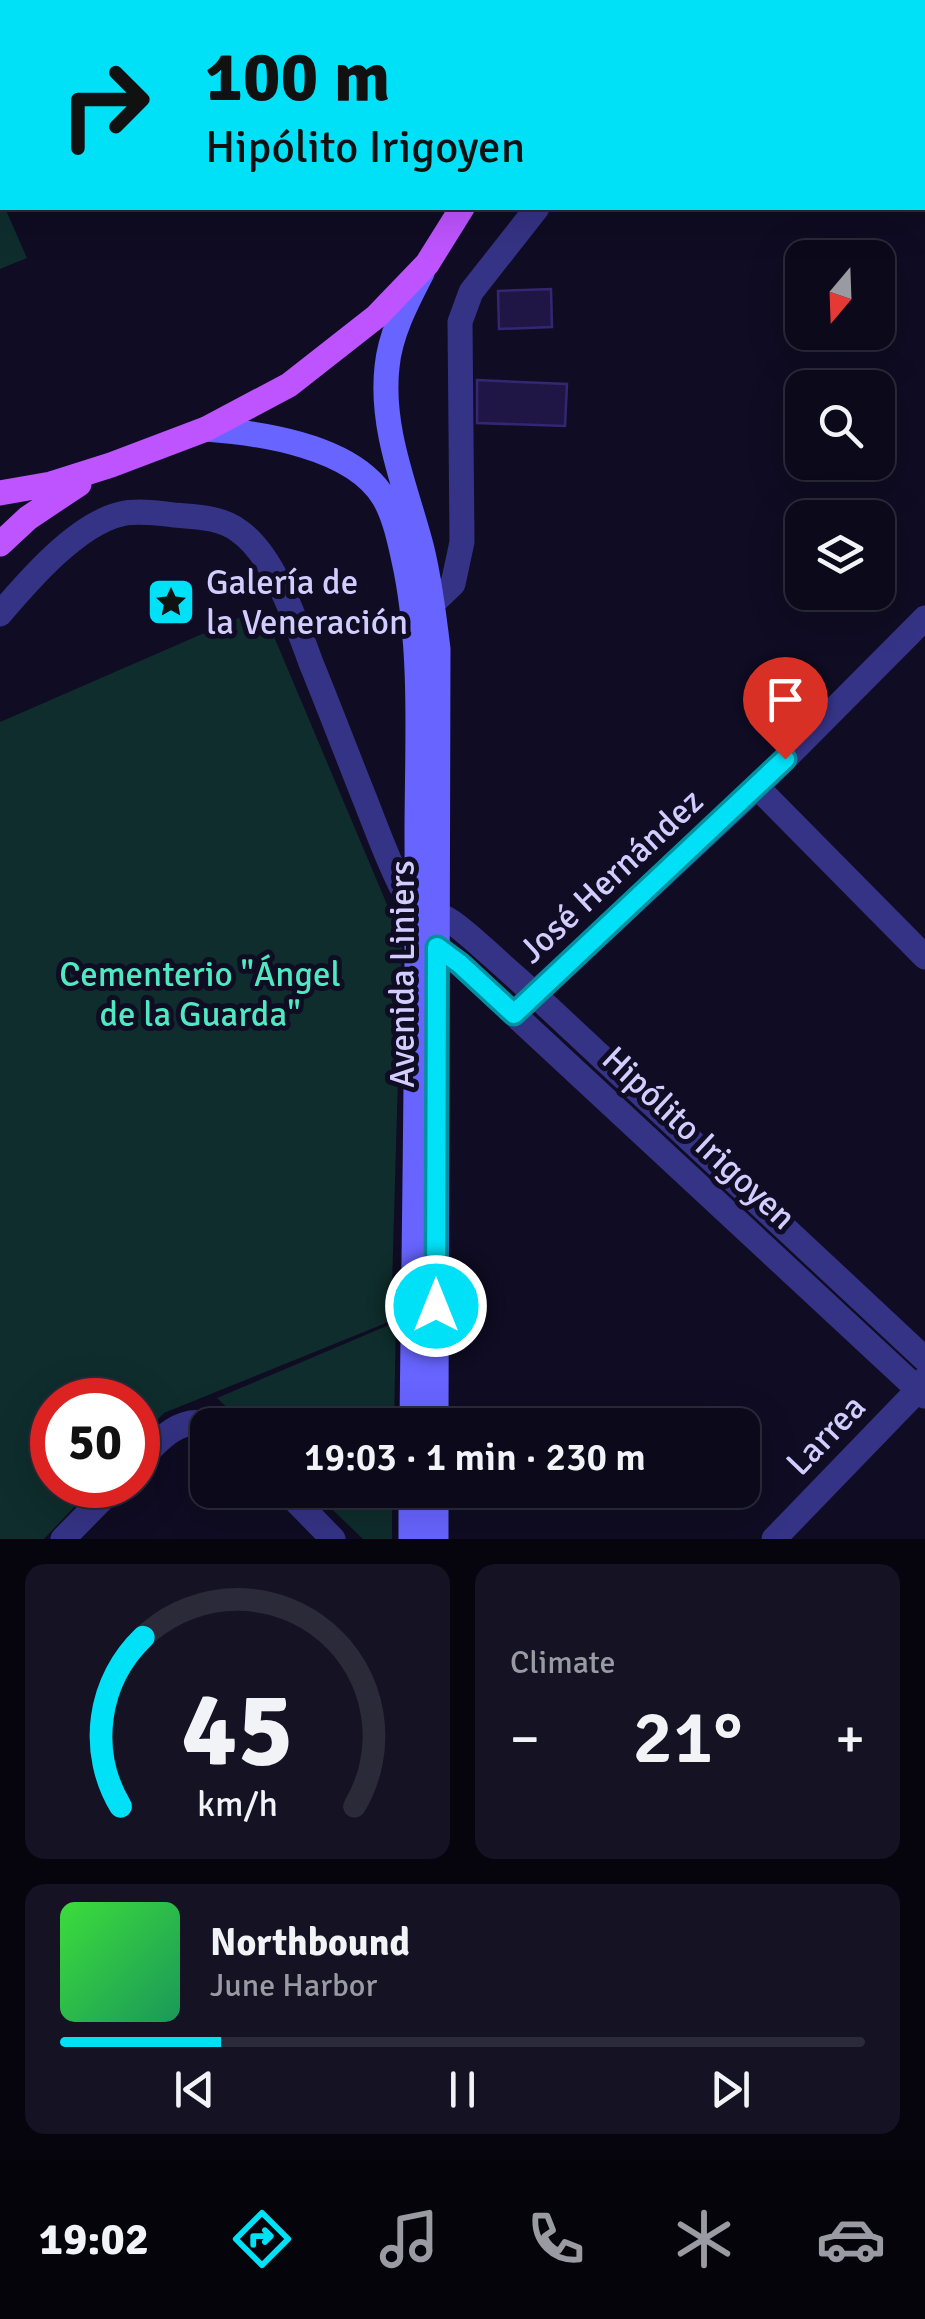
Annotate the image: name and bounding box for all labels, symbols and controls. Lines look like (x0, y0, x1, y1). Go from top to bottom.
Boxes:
text: 100 m (205, 34, 390, 120)
icon: right (40, 40, 170, 170)
text: Hipólito Irigoyen (205, 120, 525, 175)
north arrow (785, 240, 895, 350)
map controls (785, 240, 895, 610)
button: search (785, 370, 895, 480)
button: layers (785, 500, 895, 610)
place label: Galería de la Veneración (206, 561, 408, 644)
place icon: Galería de la Veneración (145, 576, 197, 628)
pin (743, 657, 828, 760)
icon: arrive (758, 672, 813, 727)
street label: José Hernández (510, 780, 712, 972)
street label: Avenida Liniers (381, 860, 424, 1088)
park label: Cementerio "Ángel de la Guarda" (59, 953, 341, 1036)
street label: Hipólito Irigoyen (593, 1037, 805, 1239)
position arrow (384, 1254, 488, 1358)
speed limit sign: 50 (30, 1378, 160, 1508)
street label: Larrea (777, 1386, 875, 1484)
text: 19:03 · 1 min · 230 m (304, 1434, 646, 1481)
text: Climate (510, 1643, 616, 1682)
text: 45 (181, 1666, 294, 1794)
text: 21° (633, 1691, 742, 1784)
text: − (510, 1705, 540, 1773)
text: + (835, 1705, 865, 1773)
text: km/h (197, 1782, 278, 1826)
text: Northbound (210, 1919, 410, 1966)
text: June Harbor (210, 1966, 377, 2005)
icon: previous (167, 2062, 222, 2117)
icon: pause (435, 2062, 490, 2117)
icon: next (703, 2062, 758, 2117)
icon: directions (227, 2204, 297, 2274)
icon: music (374, 2204, 444, 2274)
icon: phone (521, 2204, 591, 2274)
icon: climate (669, 2204, 739, 2274)
icon: car (816, 2204, 886, 2274)
text: 19:02 (39, 2212, 149, 2267)

